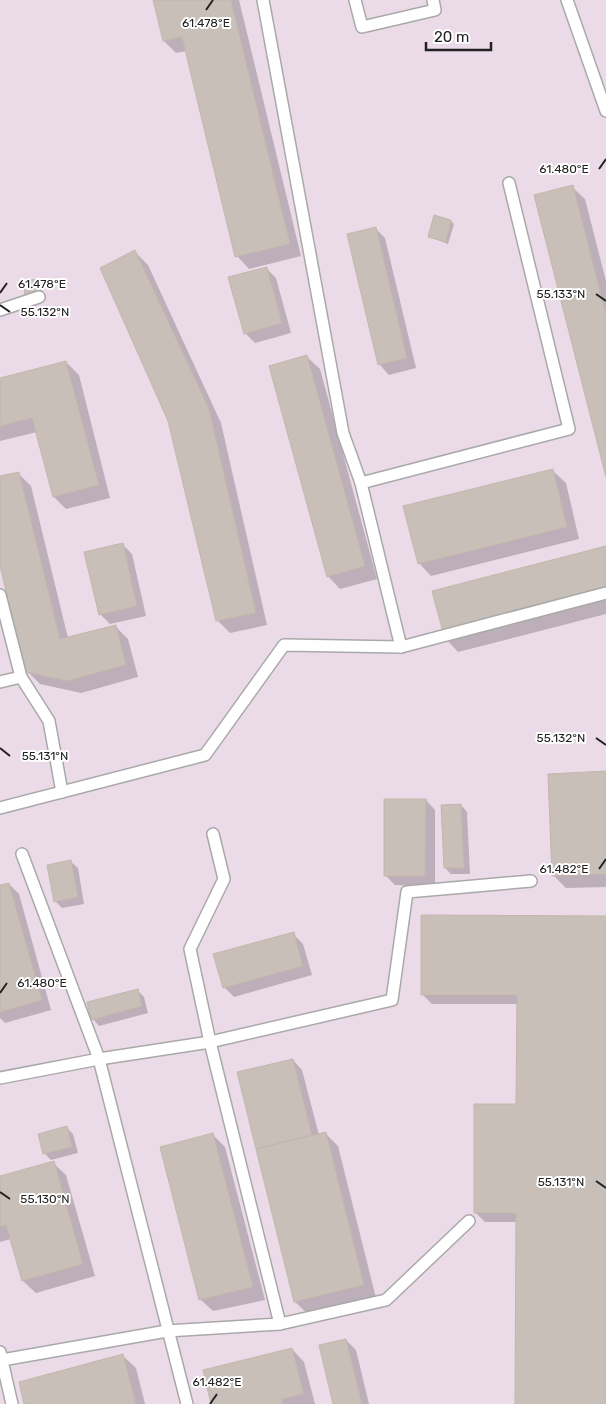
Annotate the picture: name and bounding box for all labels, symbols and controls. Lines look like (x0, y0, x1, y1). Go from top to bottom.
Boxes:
text: 61.478°E (182, 16, 230, 30)
scale bar (426, 20, 491, 52)
text: 20 m (434, 28, 469, 46)
text: 61.480°E (539, 162, 589, 176)
text: 61.478°E (18, 277, 66, 291)
text: 55.133°N (537, 287, 585, 301)
text: 55.132°N (21, 305, 69, 319)
text: 55.132°N (537, 731, 585, 745)
text: 55.131°N (22, 749, 68, 763)
text: 61.482°E (540, 862, 588, 876)
text: 61.480°E (17, 976, 67, 990)
text: 55.131°N (538, 1175, 584, 1189)
text: 55.130°N (20, 1192, 70, 1206)
text: 61.482°E (193, 1375, 241, 1389)

